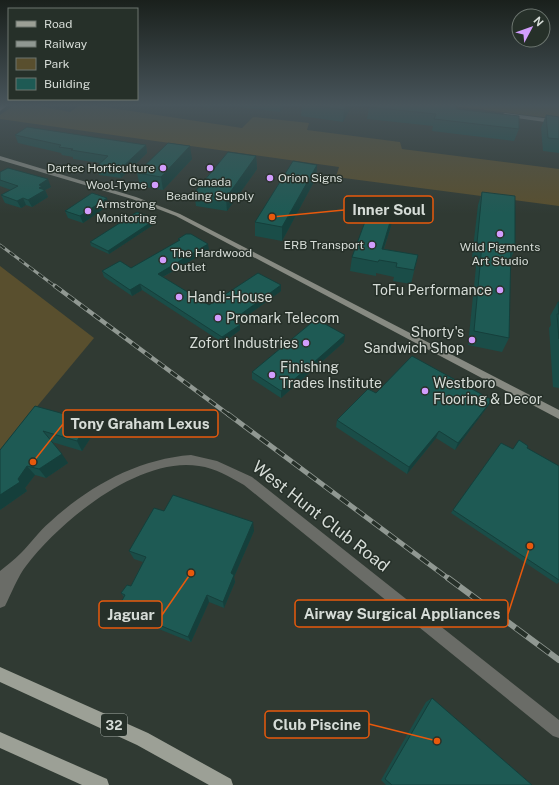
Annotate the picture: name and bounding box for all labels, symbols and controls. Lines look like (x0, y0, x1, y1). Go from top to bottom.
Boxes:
legend (8, 8, 138, 100)
north arrow (511, 8, 551, 48)
text: N (531, 14, 546, 29)
text: Road (44, 17, 72, 31)
text: Railway (44, 37, 88, 51)
text: Park (44, 57, 70, 71)
text: Building (44, 77, 90, 91)
place label: Dartec Horticulture (47, 161, 155, 175)
marker: Dartec Horticulture (158, 163, 168, 173)
marker: Canada Beading Supply (205, 163, 215, 173)
place label: Orion Signs (278, 171, 342, 185)
marker: Orion Signs (265, 173, 275, 183)
place label: Canada Beading Supply (166, 175, 255, 203)
place label: Wool-Tyme (86, 178, 147, 192)
marker: Wool-Tyme (150, 180, 160, 190)
callout: Inner Soul (344, 196, 433, 223)
place label: Armstrong Monitoring (96, 197, 157, 225)
text: Inner Soul (352, 201, 426, 218)
marker: Armstrong Monitoring (83, 206, 93, 216)
marker: Wild Pigments Art Studio (495, 229, 505, 239)
place label: ERB Transport (284, 238, 364, 252)
marker: ERB Transport (367, 240, 377, 250)
place label: Wild Pigments Art Studio (460, 240, 540, 268)
place label: The Hardwood Outlet (171, 246, 252, 274)
marker: The Hardwood Outlet (158, 255, 168, 265)
place label: ToFu Performance (373, 282, 492, 298)
marker: ToFu Performance (495, 285, 505, 295)
place label: Handi-House (187, 289, 272, 305)
marker: Handi-House (174, 292, 184, 302)
place label: Promark Telecom (226, 310, 339, 326)
marker: Promark Telecom (213, 313, 223, 323)
place label: Shorty's Sandwich Shop (363, 324, 464, 356)
place label: Zofort Industries (189, 335, 298, 351)
marker: Shorty's Sandwich Shop (467, 335, 477, 345)
marker: Zofort Industries (301, 338, 311, 348)
place label: Finishing Trades Institute (280, 359, 382, 391)
marker: Finishing Trades Institute (267, 370, 277, 380)
place label: Westboro Flooring & Decor (433, 375, 542, 407)
marker: Westboro Flooring & Decor (420, 386, 430, 396)
callout: Tony Graham Lexus (63, 410, 218, 437)
text: Tony Graham Lexus (70, 415, 210, 432)
street label: West Hunt Club Road (249, 456, 393, 576)
callout: Airway Surgical Appliances (295, 600, 508, 627)
callout: Jaguar (99, 601, 162, 628)
text: Airway Surgical Appliances (304, 605, 500, 622)
text: Jaguar (107, 606, 155, 623)
callout: Club Piscine (265, 711, 369, 738)
road number: 32 (101, 714, 127, 736)
text: Club Piscine (273, 716, 361, 733)

